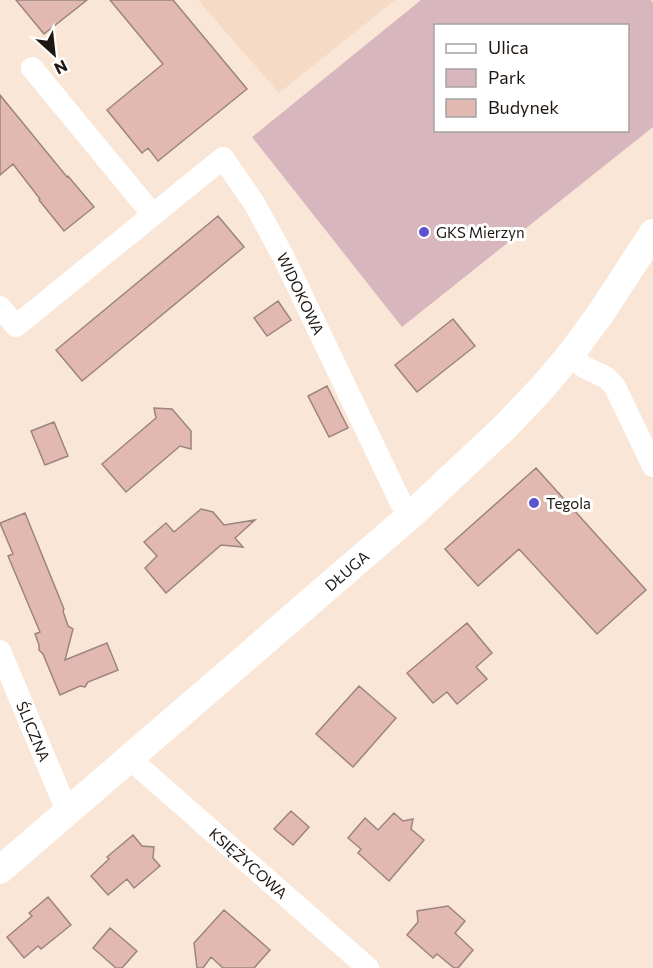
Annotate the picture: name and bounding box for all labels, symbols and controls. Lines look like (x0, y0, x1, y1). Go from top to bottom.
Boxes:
north arrow (24, 24, 84, 84)
legend (434, 24, 629, 132)
text: Ulica (488, 36, 529, 58)
text: N (51, 57, 71, 79)
text: Park (488, 66, 526, 88)
text: Budynek (488, 96, 559, 118)
place label: GKS Mierzyn (436, 223, 525, 241)
marker: GKS Mierzyn (417, 225, 431, 239)
street label: WIDOKOWA (274, 249, 328, 337)
place label: Tegola (546, 494, 591, 512)
marker: Tegola (527, 496, 541, 510)
street label: DŁUGA (321, 547, 372, 595)
street label: ŚLICZNA (13, 698, 54, 764)
street label: KSIĘŻYCOWA (206, 824, 291, 902)

